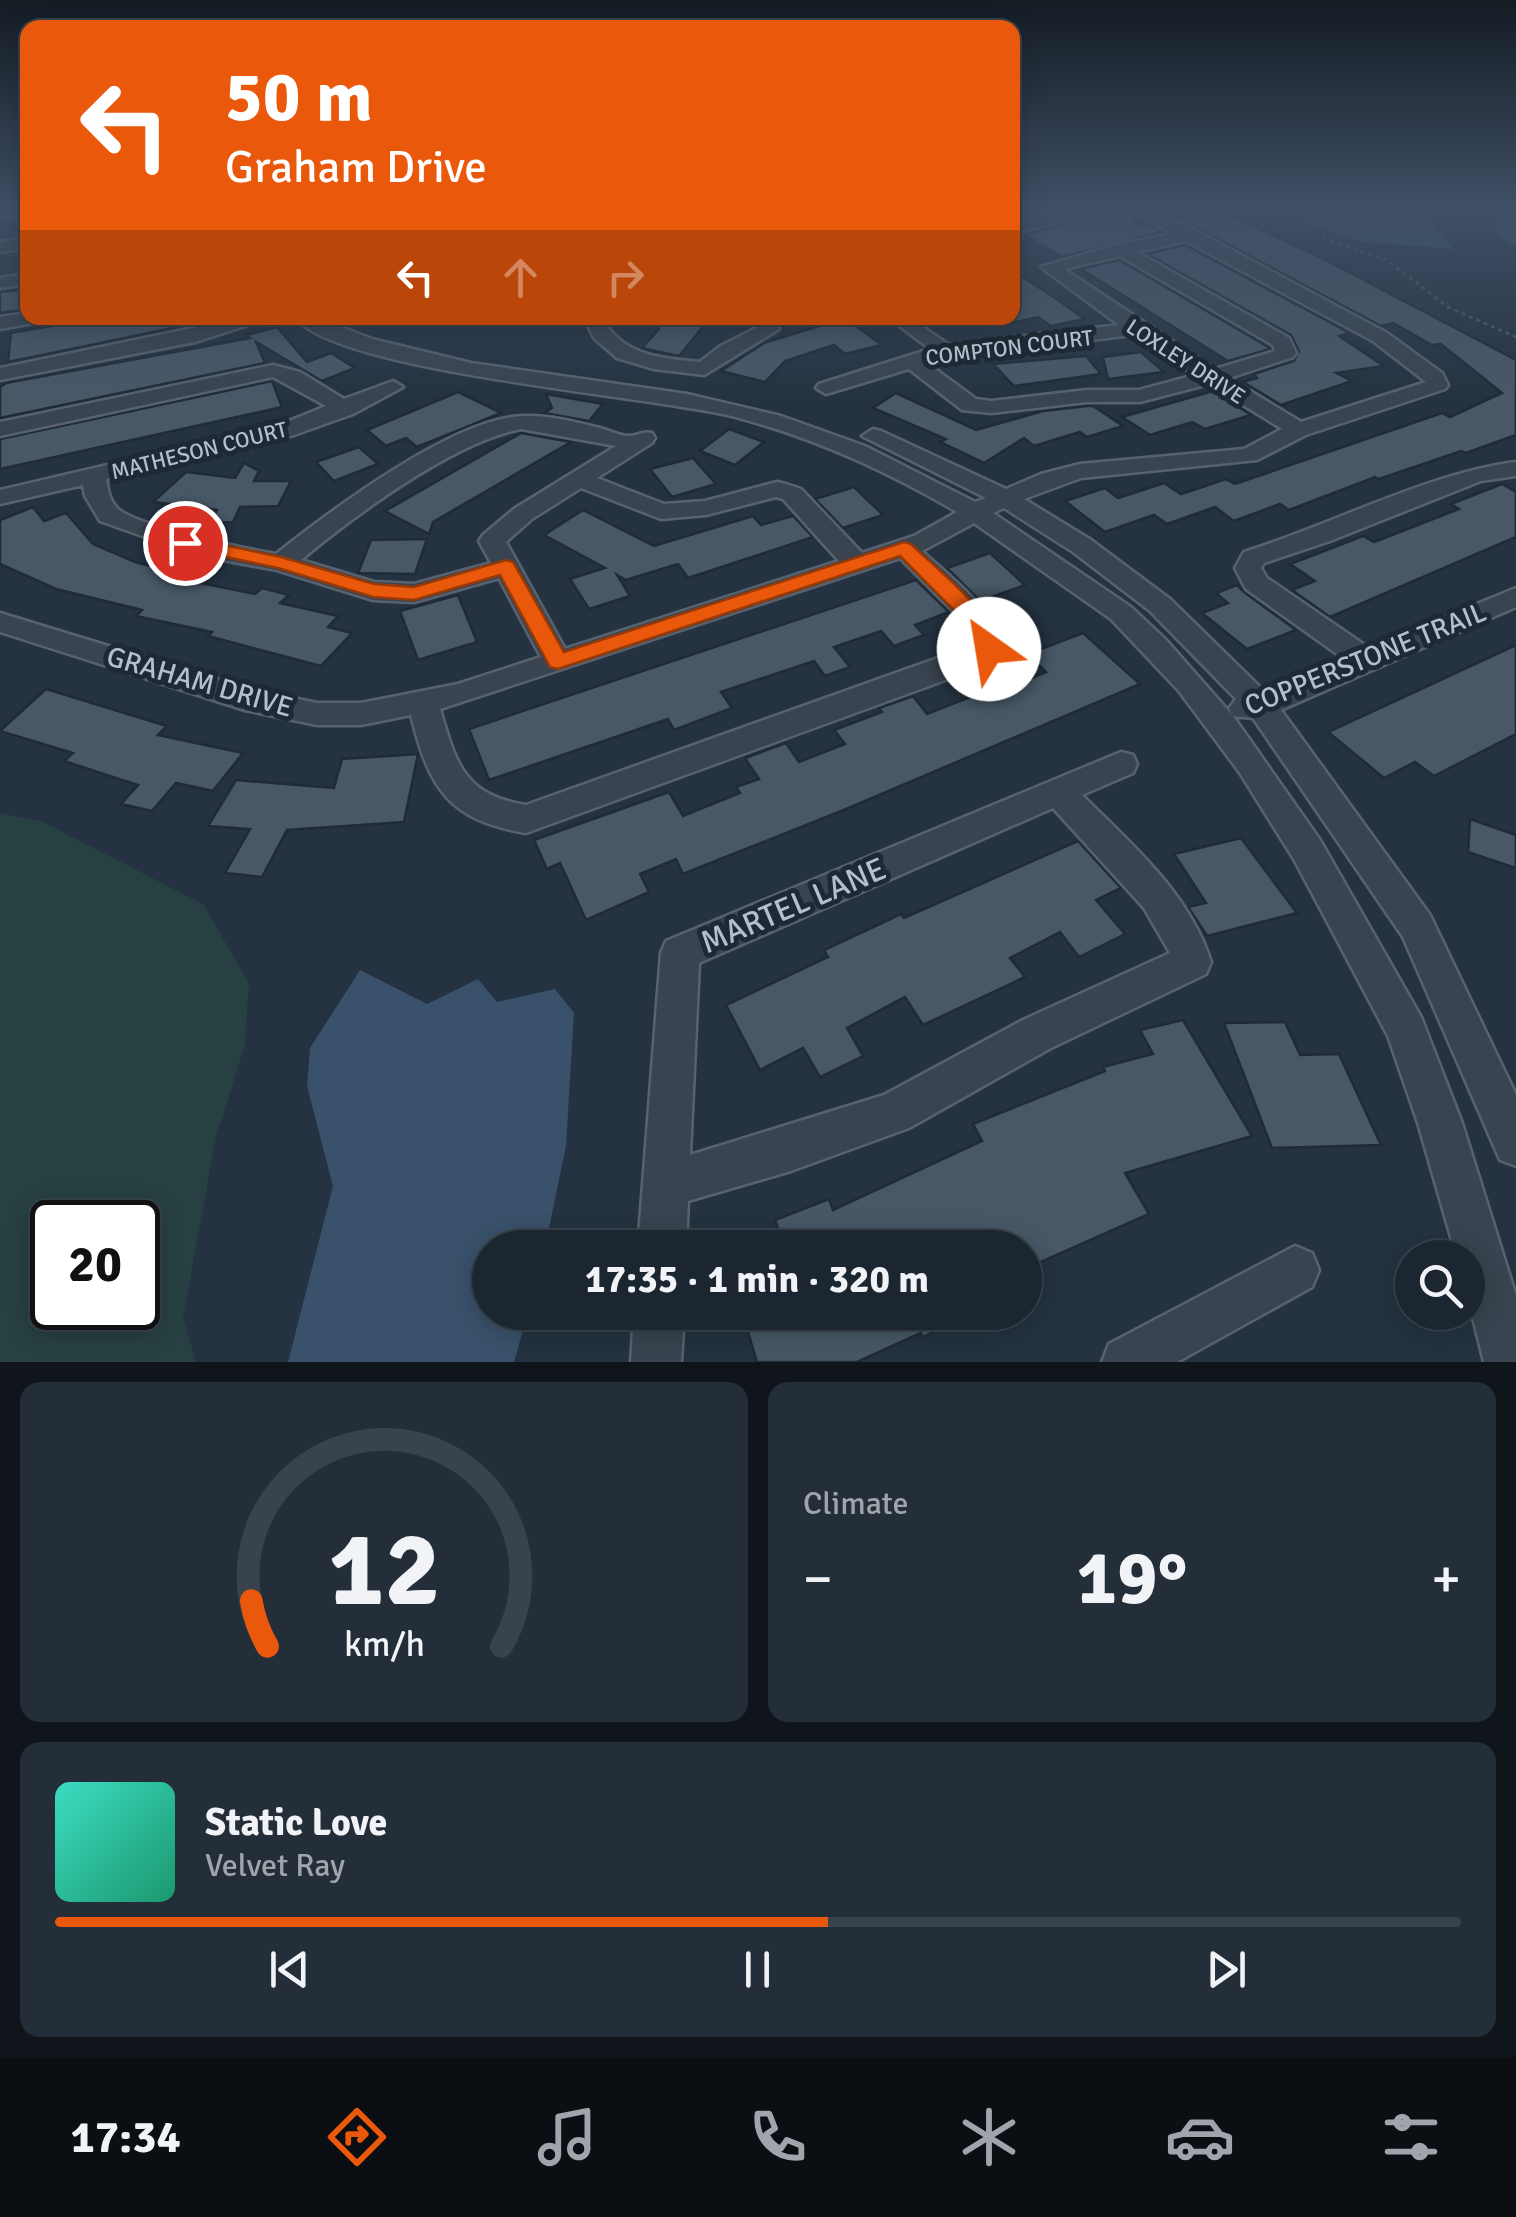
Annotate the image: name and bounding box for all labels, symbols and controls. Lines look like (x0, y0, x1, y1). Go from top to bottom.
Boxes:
text: 50 m (225, 54, 373, 140)
icon: left (60, 60, 190, 190)
text: Graham Drive (225, 140, 487, 195)
icon: left (388, 250, 443, 305)
icon: ahead (493, 250, 548, 305)
icon: right (598, 250, 653, 305)
street label: LOXLEY DRIVE (1121, 313, 1250, 410)
street label: COMPTON COURT (924, 324, 1094, 371)
street label: MATHESON COURT (108, 416, 290, 485)
pin (143, 501, 228, 586)
icon: arrive (158, 516, 213, 571)
street label: COPPERSTONE TRAIL (1240, 595, 1491, 723)
position arrow (937, 597, 1041, 701)
street label: GRAHAM DRIVE (103, 639, 297, 725)
street label: MARTEL LANE (695, 849, 892, 962)
speed limit sign: 20 (30, 1200, 160, 1330)
map controls (1395, 1240, 1485, 1330)
button: search (1395, 1240, 1485, 1330)
text: 17:35 · 1 min · 320 m (585, 1256, 929, 1303)
text: Climate (803, 1484, 909, 1523)
text: 12 (328, 1506, 440, 1634)
text: 19° (1077, 1532, 1188, 1625)
text: − (803, 1545, 833, 1613)
text: + (1431, 1545, 1461, 1613)
text: km/h (344, 1622, 424, 1666)
text: Static Love (205, 1799, 387, 1846)
text: Velvet Ray (205, 1846, 345, 1885)
icon: previous (262, 1942, 317, 1997)
icon: pause (730, 1942, 785, 1997)
icon: next (1199, 1942, 1254, 1997)
icon: directions (322, 2102, 392, 2172)
icon: music (532, 2102, 602, 2172)
icon: phone (743, 2102, 813, 2172)
icon: climate (954, 2102, 1024, 2172)
icon: car (1165, 2102, 1235, 2172)
icon: filters (1376, 2102, 1446, 2172)
text: 17:34 (70, 2110, 181, 2165)

